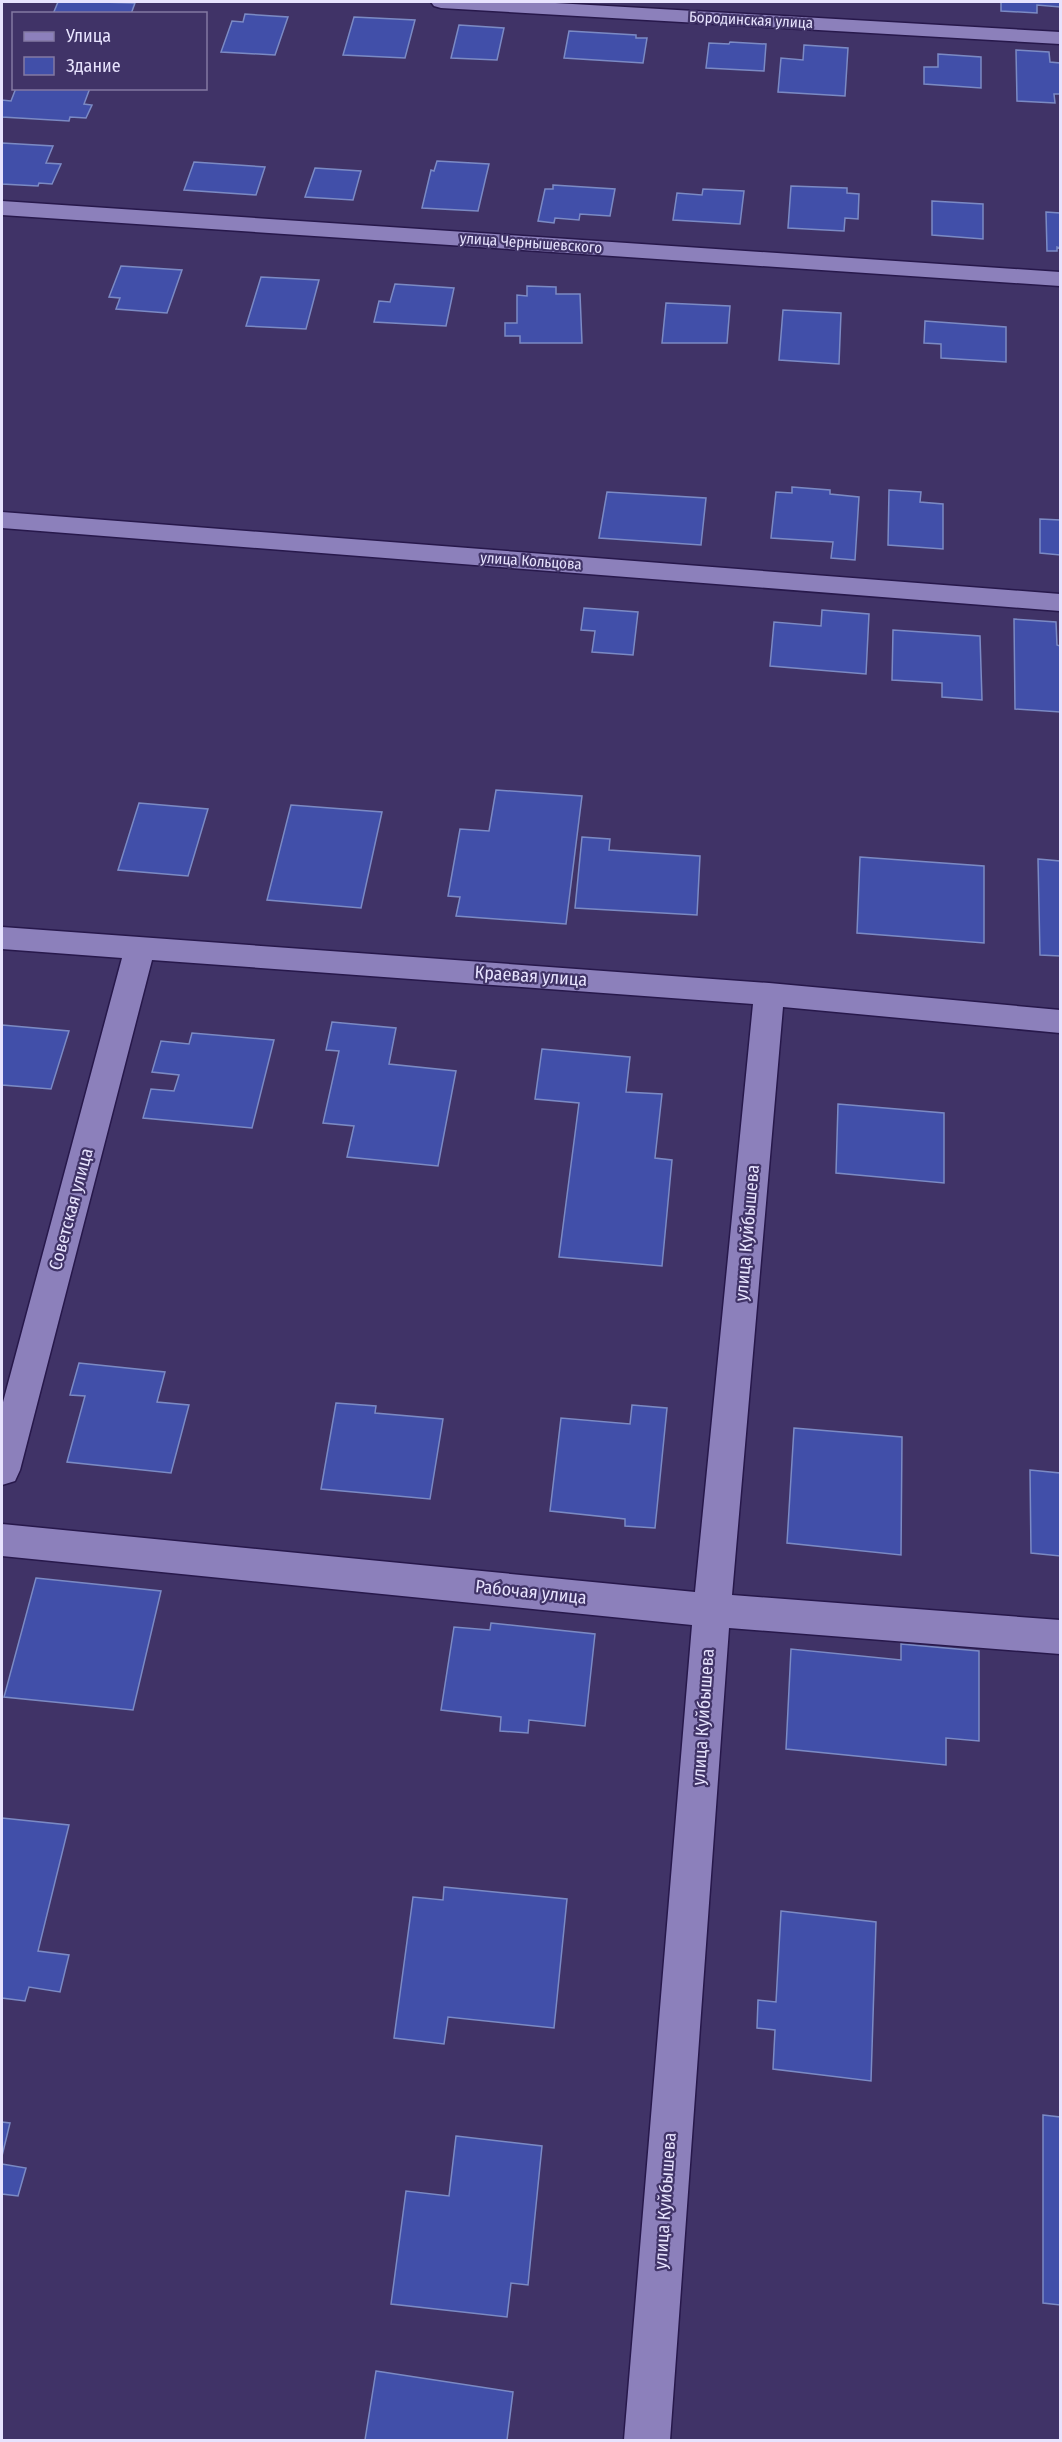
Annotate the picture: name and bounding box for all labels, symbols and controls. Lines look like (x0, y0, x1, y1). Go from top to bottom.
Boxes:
street label: Бородинская улица (689, 8, 813, 32)
legend (12, 12, 207, 90)
text: Улица (65, 25, 111, 47)
text: Здание (66, 55, 121, 77)
street label: улица Чернышевского (459, 229, 603, 257)
street label: улица Кольцова (480, 548, 582, 574)
street label: Краевая улица (474, 961, 588, 991)
street label: Советская улица (44, 1145, 98, 1272)
street label: улица Куйбышева (730, 1164, 764, 1302)
street label: Рабочая улица (474, 1575, 588, 1609)
street label: улица Куйбышева (687, 1648, 719, 1786)
street label: улица Куйбышева (649, 2132, 681, 2270)

